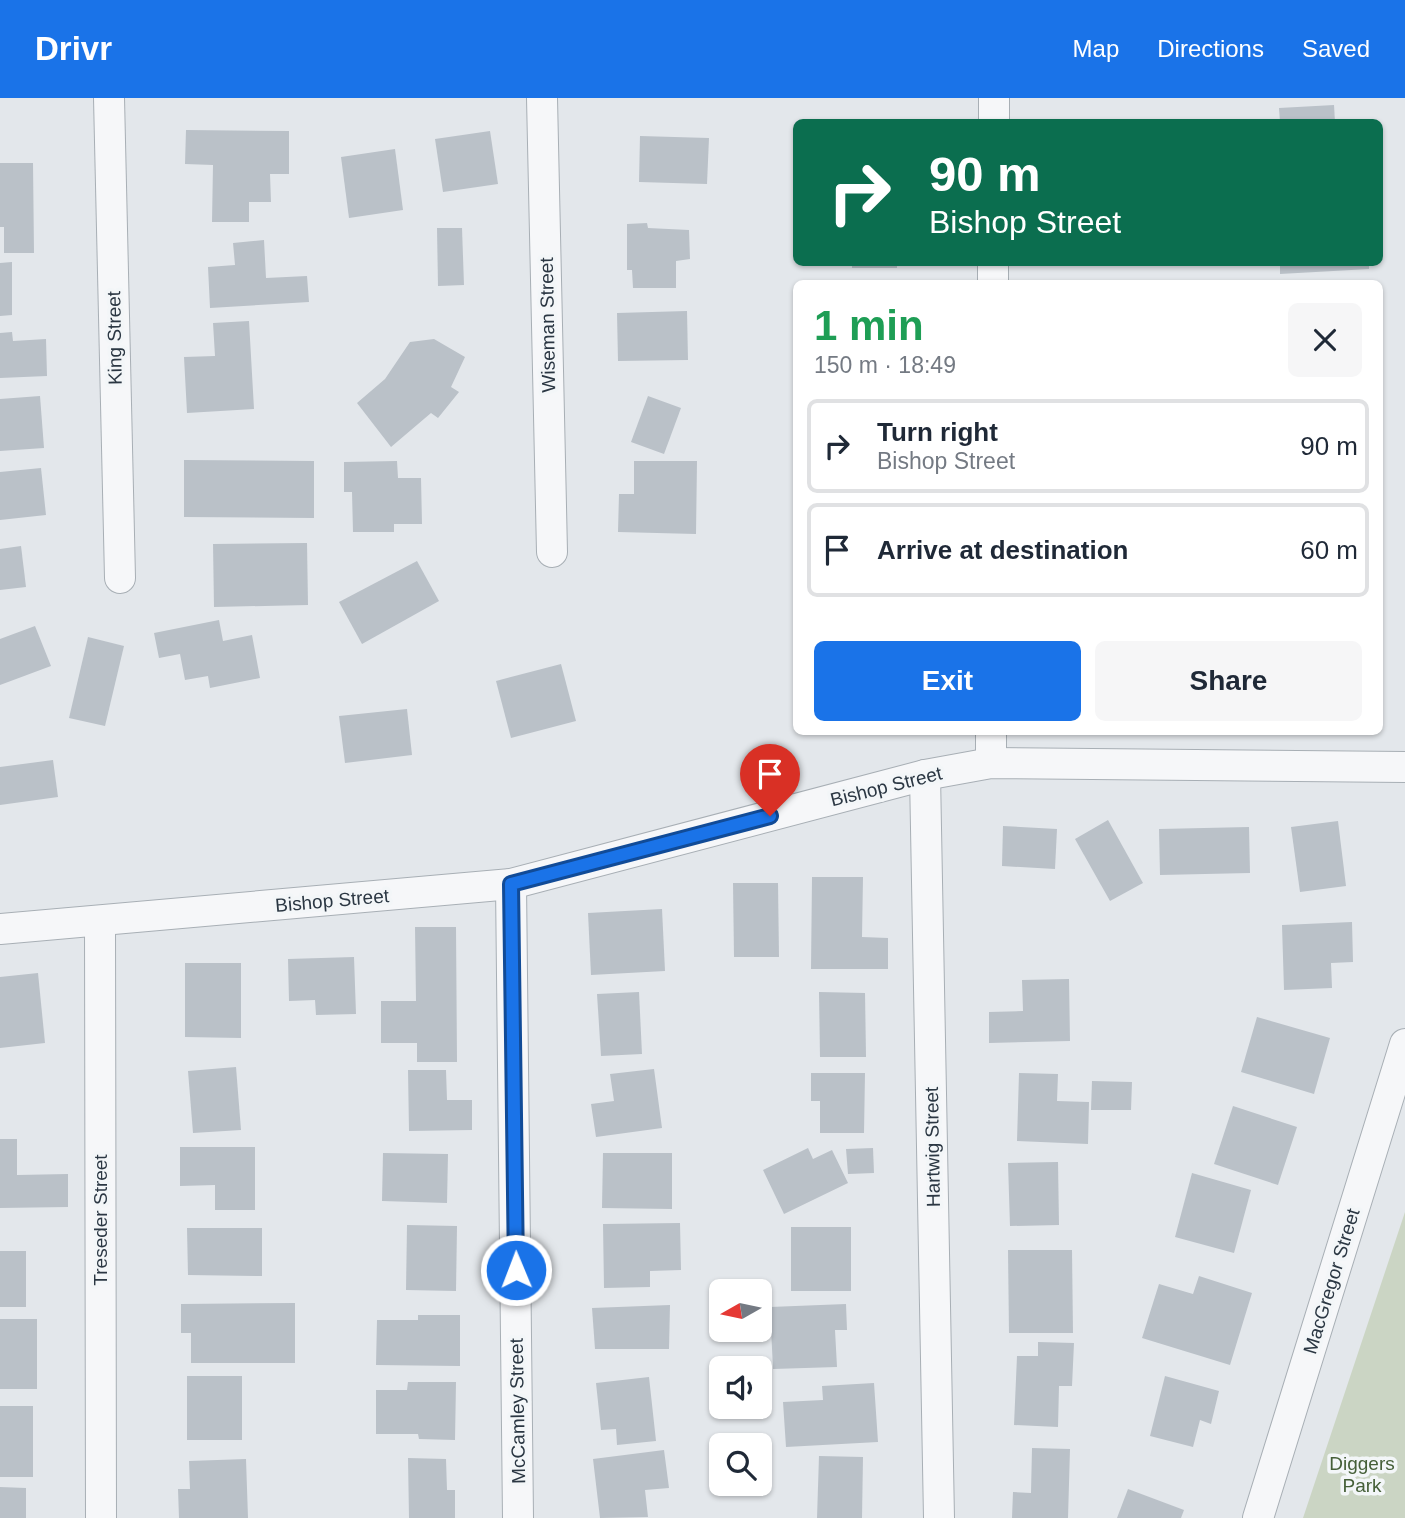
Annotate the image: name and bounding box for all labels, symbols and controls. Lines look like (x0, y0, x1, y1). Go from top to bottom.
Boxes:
text: Drivr (35, 30, 112, 67)
text: Map (1073, 35, 1119, 62)
text: Directions (1157, 35, 1264, 62)
text: Saved (1302, 35, 1370, 62)
icon: right (814, 147, 905, 238)
text: 90 m (929, 147, 1041, 201)
text: Bishop Street (929, 204, 1121, 240)
street label: Wiseman Street (536, 257, 559, 393)
street label: King Street (103, 290, 126, 385)
text: 1 min (814, 302, 924, 349)
button: close (1288, 303, 1362, 377)
text: 150 m · 18:49 (814, 352, 956, 378)
text: Turn right (877, 417, 998, 447)
icon: right (818, 427, 856, 465)
text: 90 m (1300, 431, 1358, 461)
text: Bishop Street (877, 448, 1015, 474)
icon: arrive (818, 531, 856, 569)
text: Arrive at destination (877, 535, 1128, 565)
text: 60 m (1300, 535, 1358, 565)
button: Exit (814, 641, 1081, 721)
button: Share (1095, 641, 1362, 721)
pin (740, 744, 800, 816)
icon: arrive (751, 755, 789, 793)
street label: Bishop Street (828, 762, 945, 810)
street label: Bishop Street (274, 885, 390, 916)
street label: Hartwig Street (921, 1086, 944, 1207)
street label: Treseder Street (90, 1154, 111, 1286)
street label: MacGregor Street (1299, 1205, 1364, 1356)
position arrow (479, 1233, 553, 1307)
north arrow (709, 1279, 772, 1342)
map controls (709, 1279, 772, 1496)
street label: McCamley Street (506, 1337, 529, 1484)
button: sound (709, 1356, 772, 1419)
button: search (709, 1433, 772, 1496)
park label: Diggers Park (1329, 1453, 1395, 1496)

